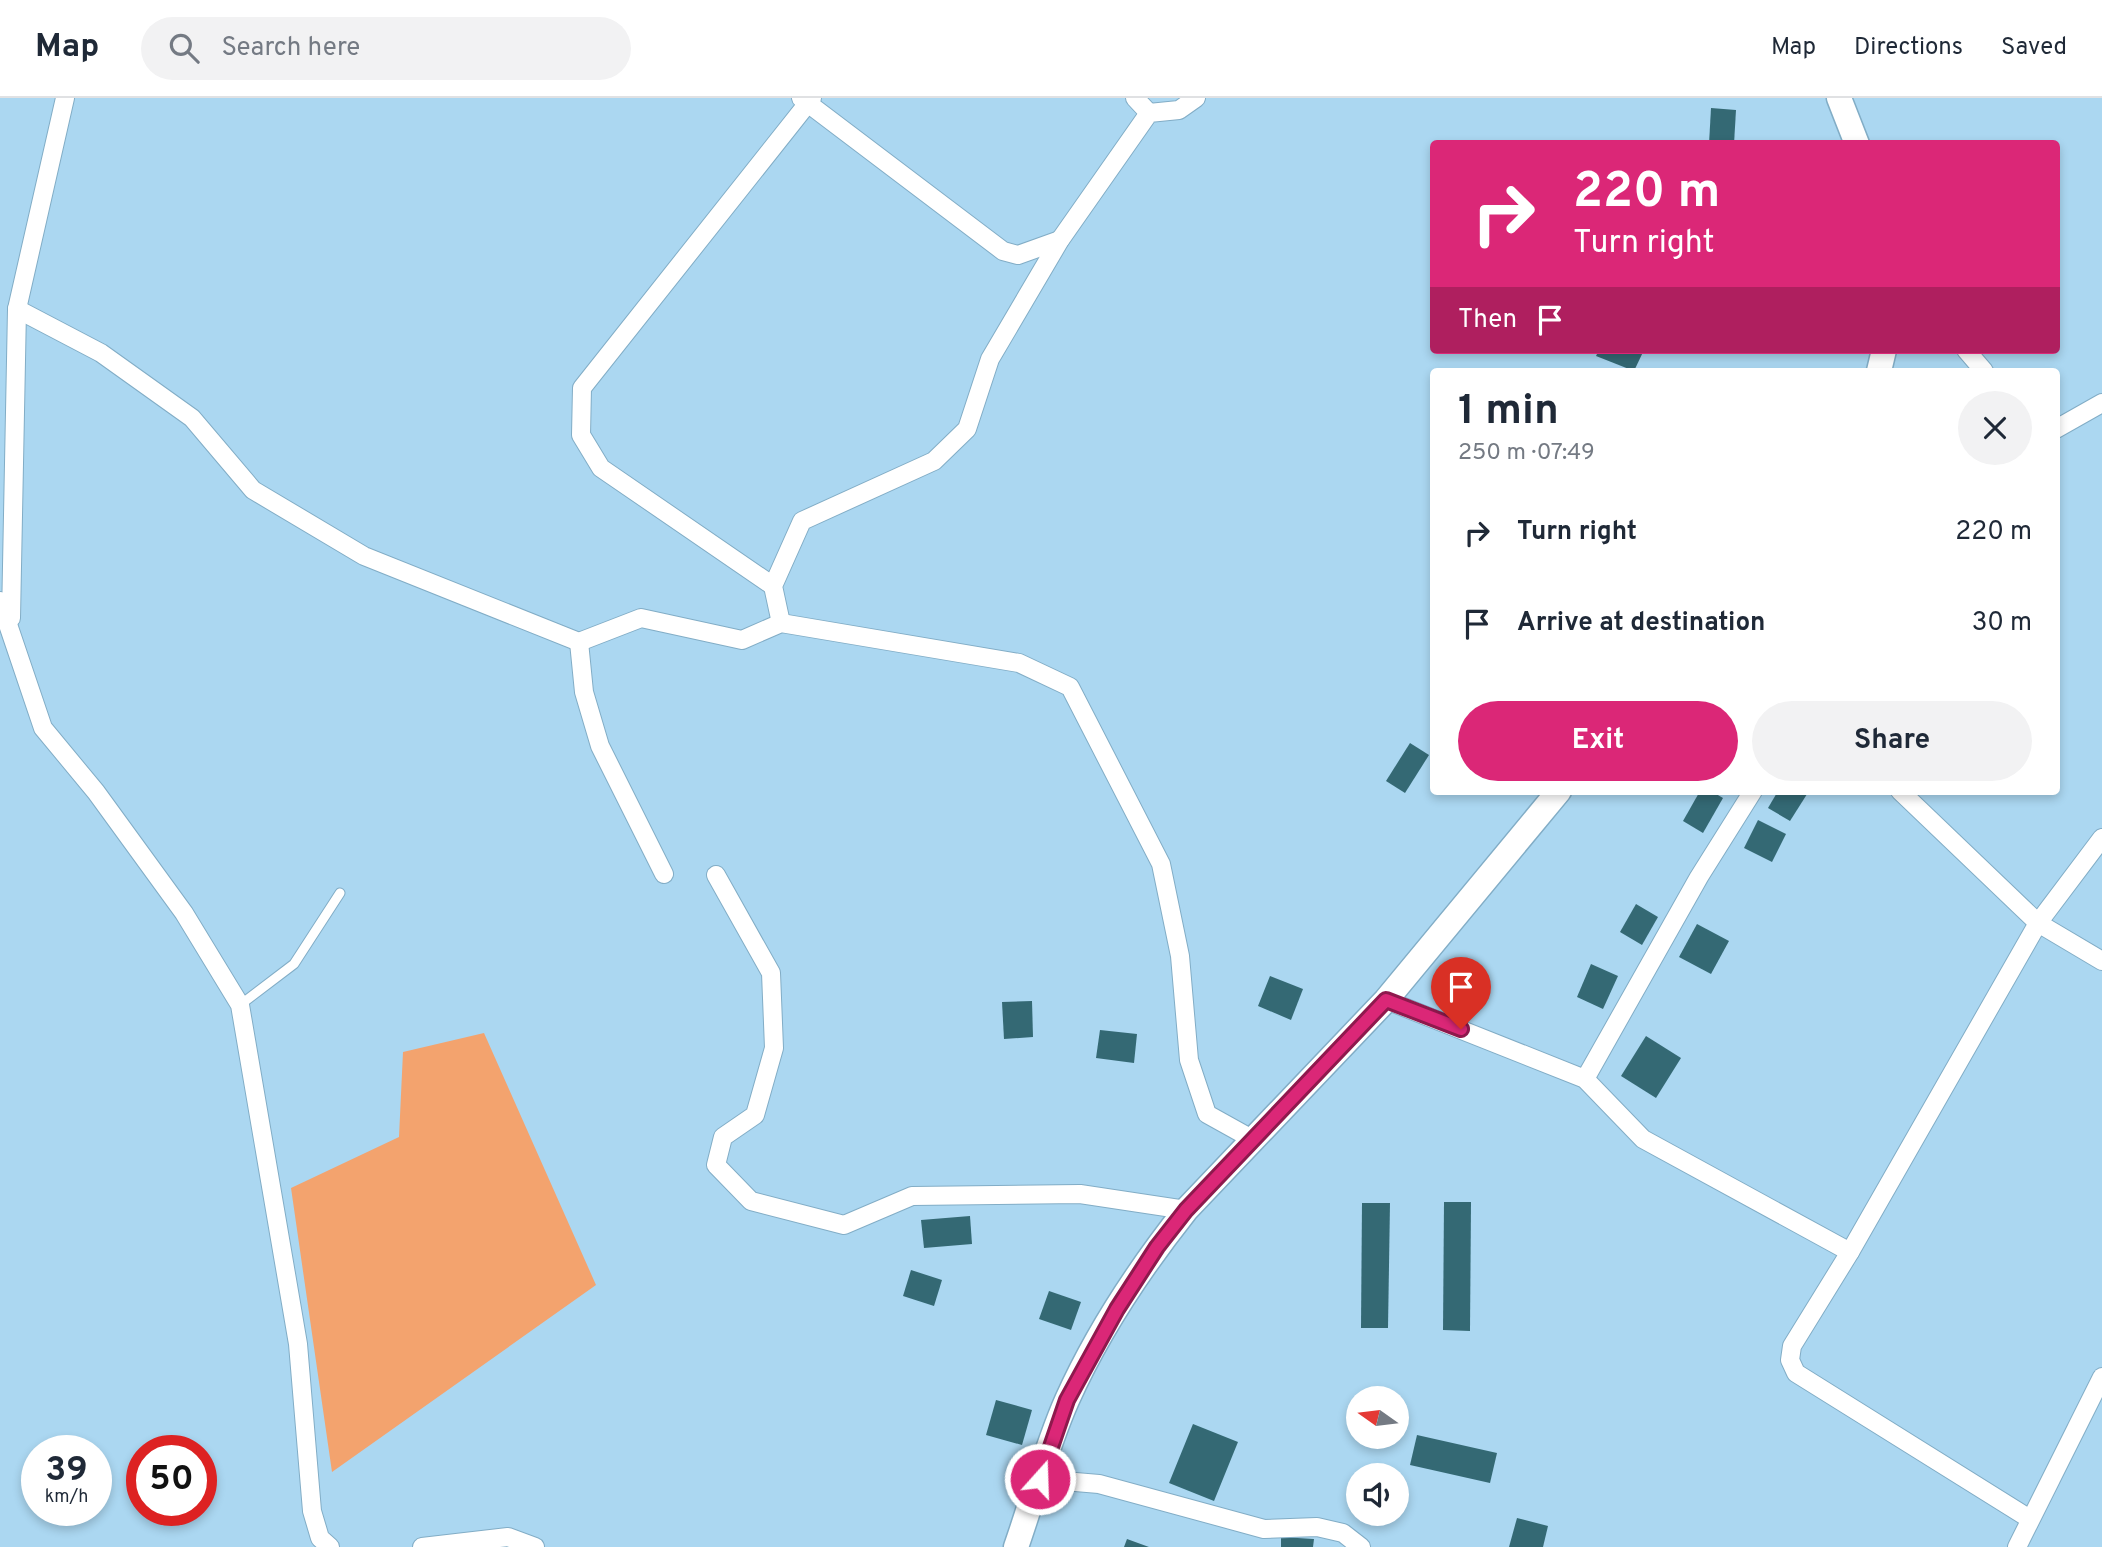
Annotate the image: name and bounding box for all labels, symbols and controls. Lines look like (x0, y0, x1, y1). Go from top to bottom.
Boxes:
search box (141, 17, 631, 80)
text: Map (35, 27, 99, 69)
icon: search (165, 29, 203, 67)
text: Search here (221, 32, 360, 65)
text: Map (1771, 33, 1816, 63)
text: Directions (1854, 33, 1963, 63)
text: Saved (2001, 33, 2067, 63)
text: 220 m (1573, 163, 1720, 225)
icon: right (1458, 168, 1549, 259)
text: Turn right (1573, 224, 1715, 264)
icon: arrive (1531, 301, 1569, 339)
text: Then (1458, 304, 1517, 337)
text: 1 min (1458, 386, 1559, 439)
button: close (1958, 391, 2032, 465)
text: 250 m · 07:49 (1458, 439, 1595, 468)
icon: right (1458, 514, 1496, 552)
text: Turn right (1517, 516, 1637, 549)
text: 220 m (1955, 516, 2032, 549)
icon: arrive (1458, 605, 1496, 643)
text: Arrive at destination (1517, 607, 1765, 640)
text: 30 m (1972, 607, 2032, 640)
button: Exit (1458, 701, 1738, 781)
button: Share (1752, 701, 2032, 781)
pin (1431, 957, 1491, 1029)
icon: arrive (1442, 968, 1480, 1006)
north arrow (1346, 1386, 1409, 1449)
map controls (1346, 1386, 1409, 1526)
speed limit sign: 50 (126, 1435, 217, 1526)
position arrow (1003, 1442, 1077, 1516)
text: 39 (45, 1449, 88, 1493)
button: sound (1346, 1463, 1409, 1526)
text: km/h (45, 1486, 88, 1509)

